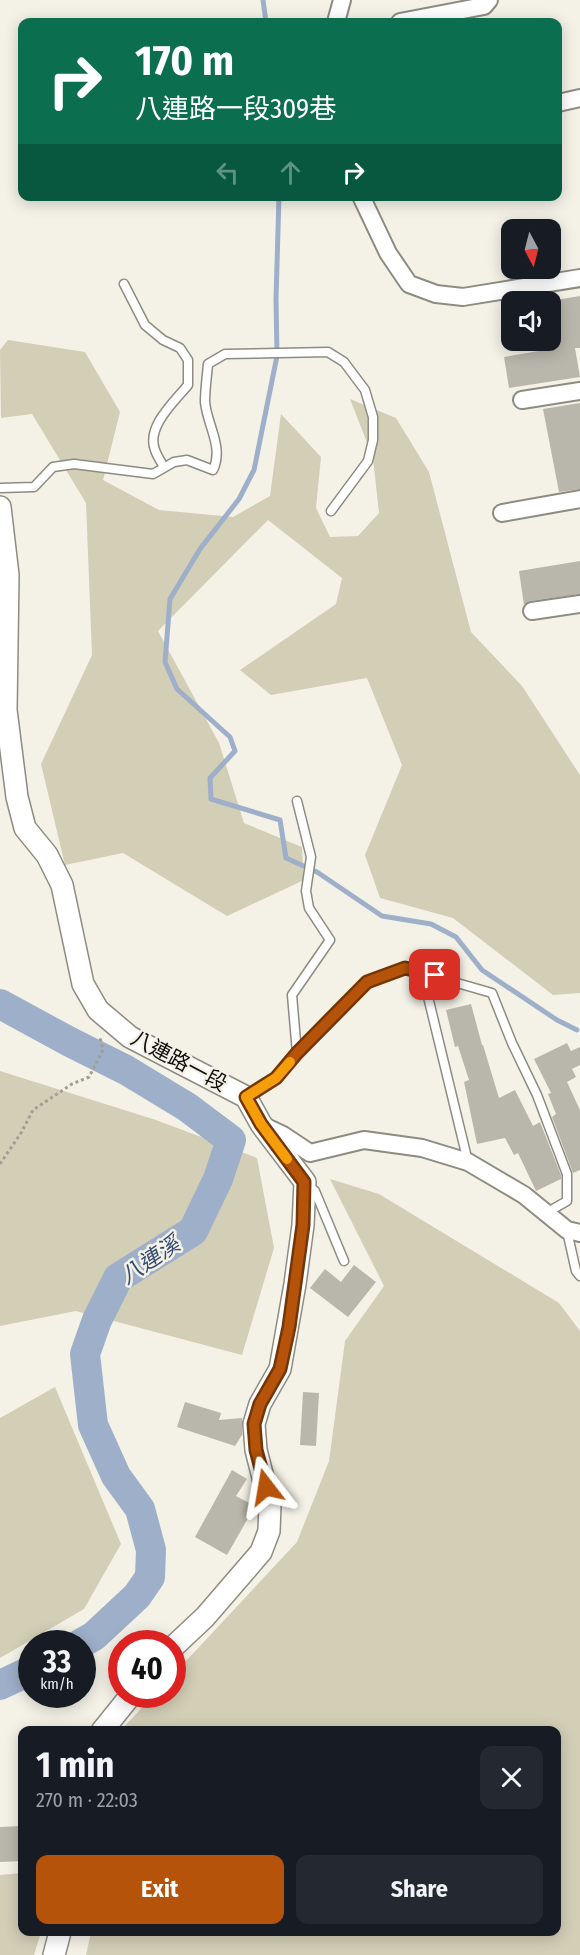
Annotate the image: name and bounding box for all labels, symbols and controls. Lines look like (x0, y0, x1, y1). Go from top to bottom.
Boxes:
text: 170 m (135, 36, 234, 86)
icon: right (36, 42, 114, 120)
text: 八連路一段309巷 (135, 93, 336, 125)
icon: left (211, 156, 244, 189)
icon: ahead (274, 156, 307, 189)
icon: right (337, 156, 370, 189)
north arrow (501, 219, 561, 279)
map controls (501, 219, 561, 351)
button: sound (501, 291, 561, 351)
pin (409, 949, 460, 1000)
icon: arrive (418, 958, 451, 991)
street label: 八連路一段 (127, 1025, 231, 1097)
water label: 八連溪 (115, 1229, 187, 1290)
position arrow (234, 1455, 298, 1519)
speed limit sign: 40 (108, 1630, 186, 1708)
text: 33 (43, 1644, 71, 1680)
text: km/h (40, 1675, 74, 1693)
text: 1 min (36, 1743, 114, 1787)
button: close (480, 1746, 543, 1809)
text: 270 m · 22:03 (36, 1788, 138, 1812)
button: Exit (36, 1855, 284, 1924)
button: Share (296, 1855, 543, 1924)

